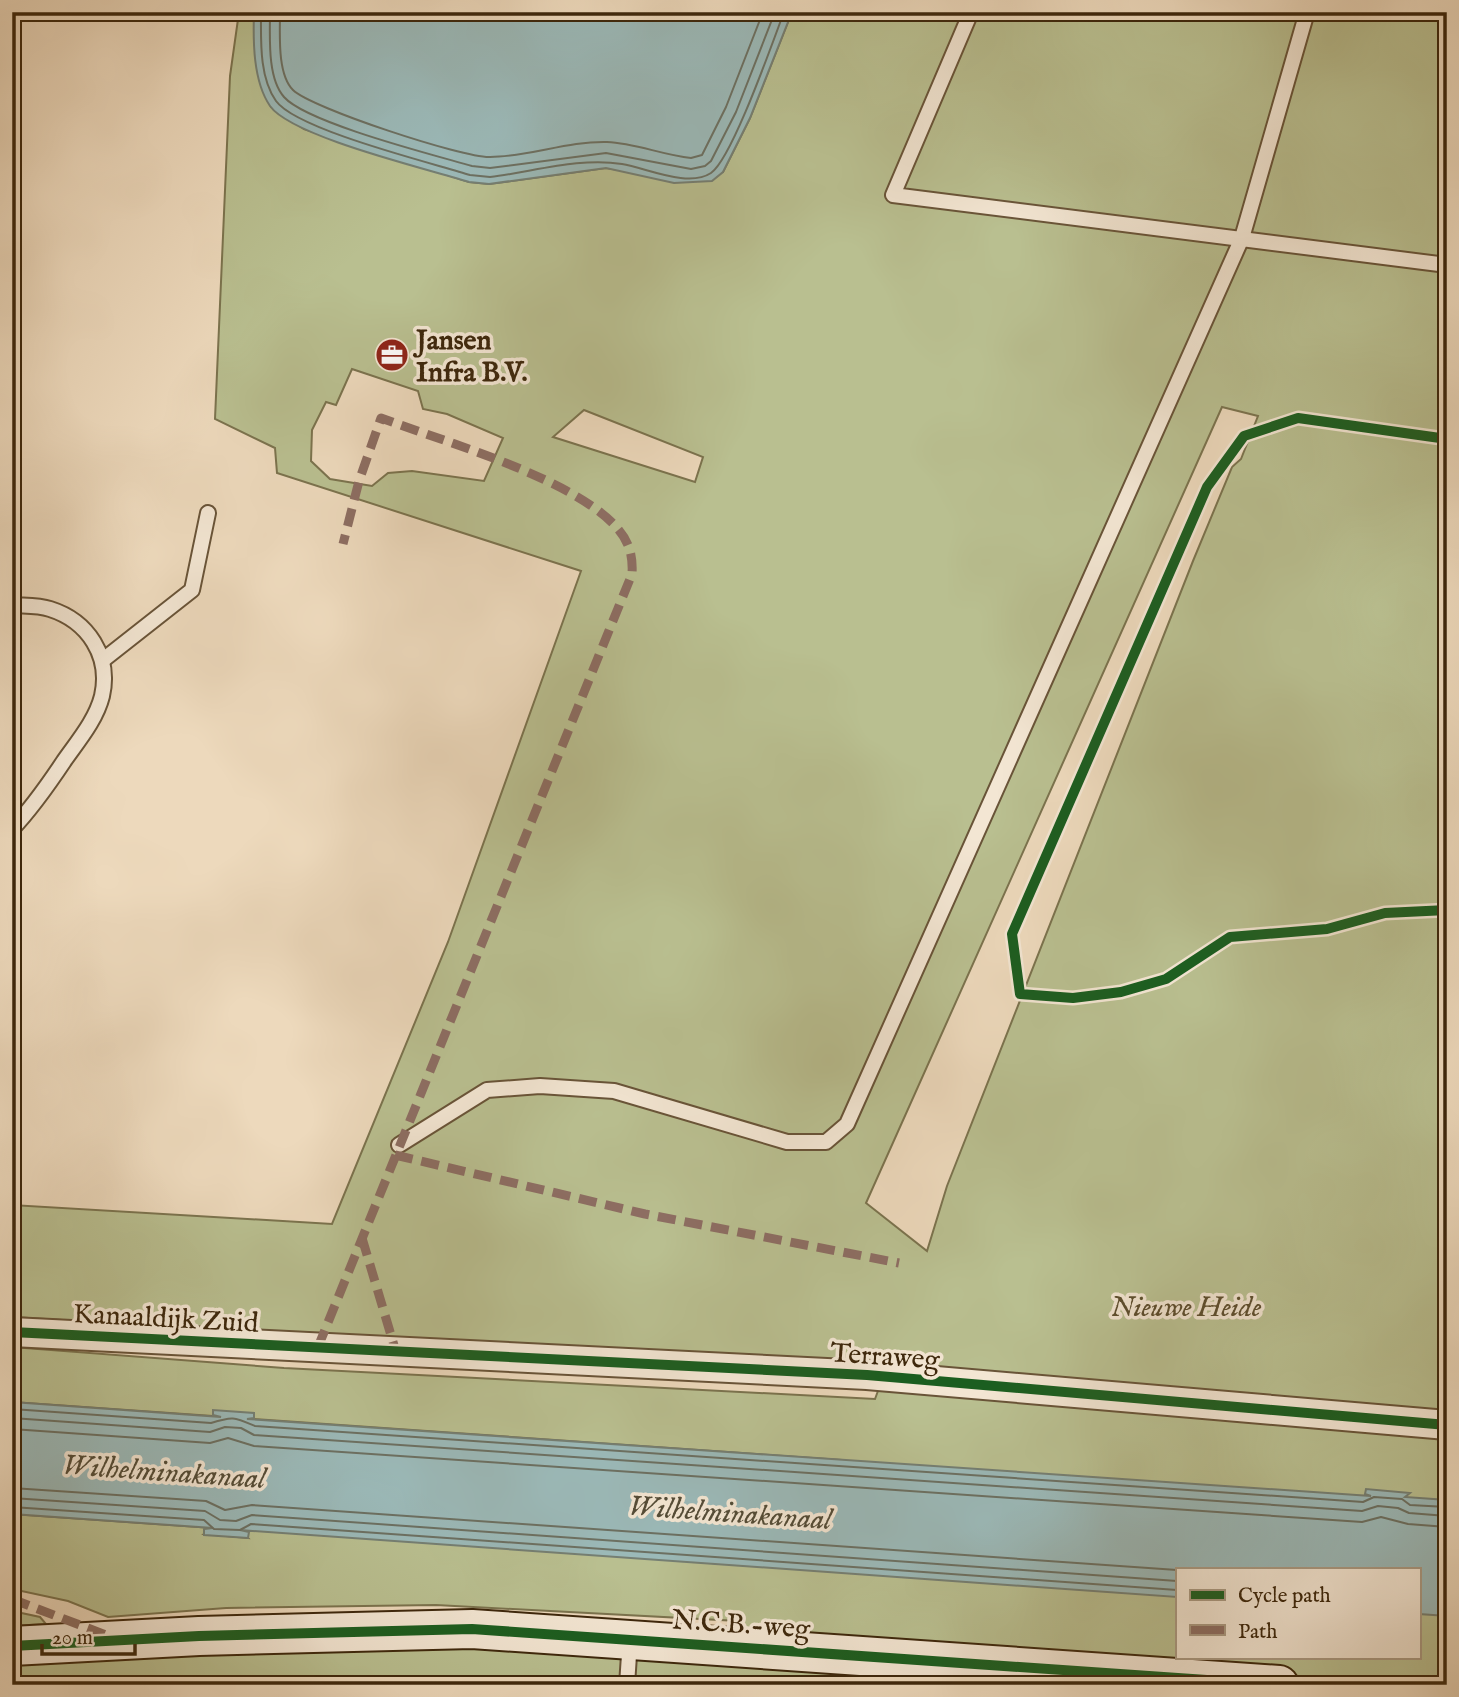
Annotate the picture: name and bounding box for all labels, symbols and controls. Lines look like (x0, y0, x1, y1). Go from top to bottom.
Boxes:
place label: Jansen Infra B.V. (412, 324, 527, 391)
office icon: Jansen Infra B.V. (373, 336, 411, 374)
park label: Nieuwe Heide (1111, 1291, 1262, 1326)
street label: Kanaaldijk Zuid (72, 1297, 259, 1342)
street label: Terraweg (829, 1336, 941, 1379)
water label: Wilhelminakanaal (61, 1447, 270, 1499)
water label: Wilhelminakanaal (627, 1488, 836, 1540)
legend (1176, 1568, 1420, 1658)
text: Cycle path (1238, 1583, 1331, 1610)
street label: N.C.B.-weg (670, 1603, 812, 1648)
scale bar (42, 1613, 135, 1657)
text: Path (1238, 1619, 1277, 1646)
text: 20 m (52, 1625, 93, 1652)

